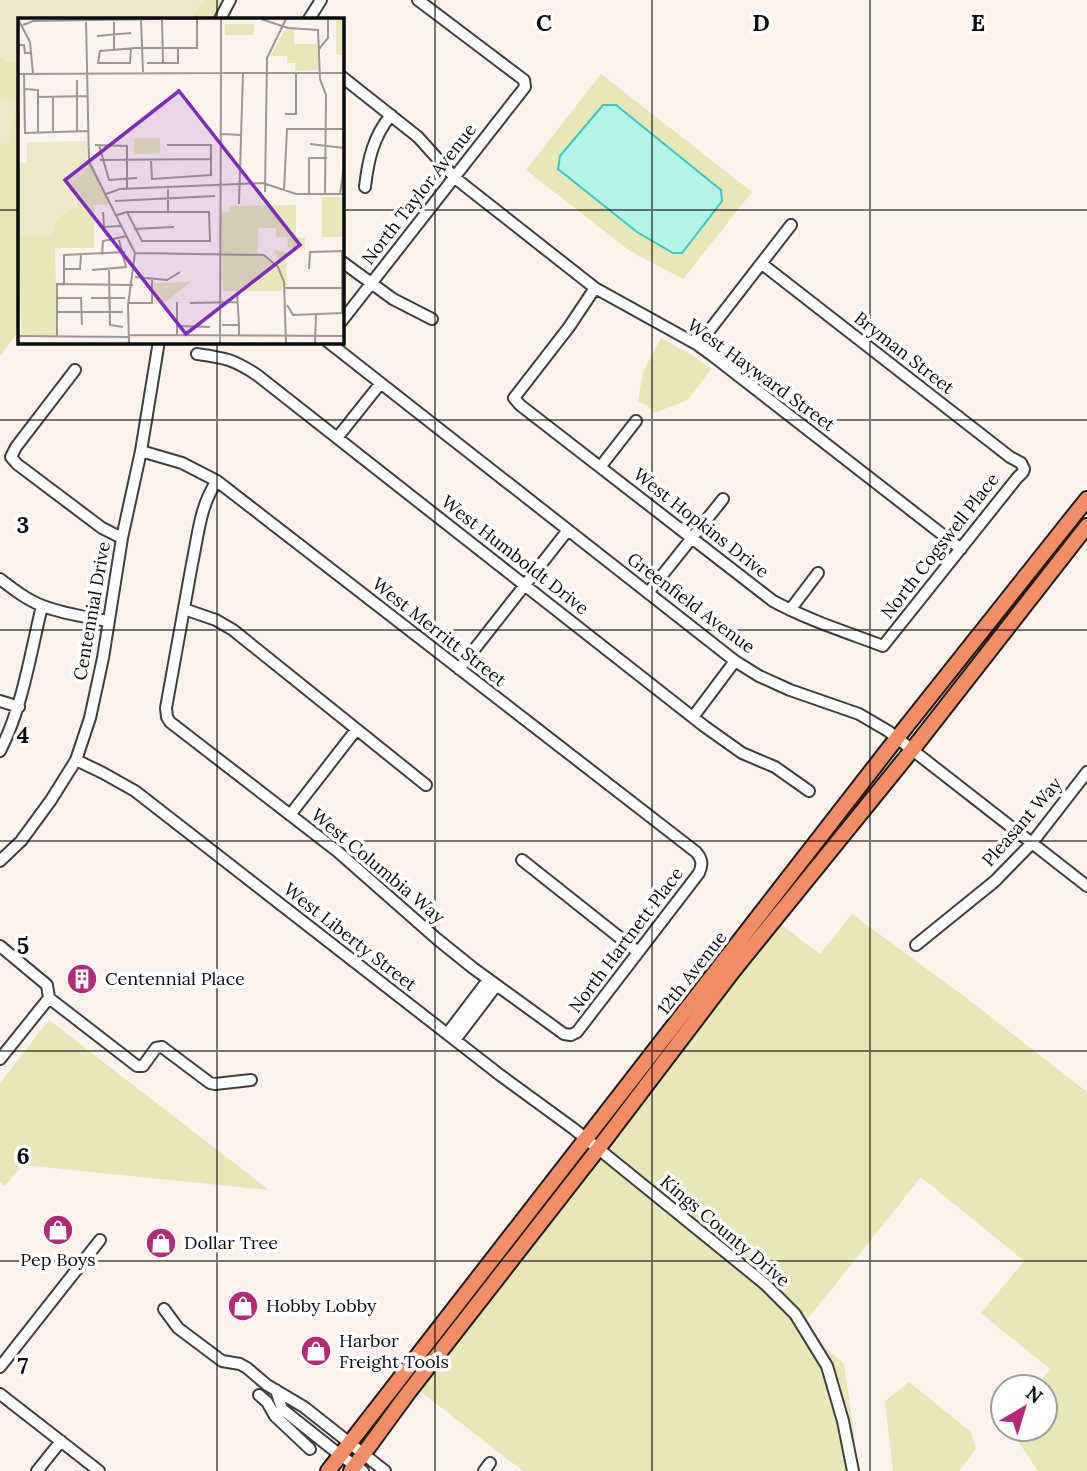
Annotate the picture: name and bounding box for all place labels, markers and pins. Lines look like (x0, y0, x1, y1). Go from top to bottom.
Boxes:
building icon: Centennial Place (65, 962, 99, 996)
place label: Centennial Place (105, 967, 245, 990)
shop icon: Pep Boys (41, 1213, 75, 1247)
shop icon: Dollar Tree (144, 1226, 178, 1260)
place label: Dollar Tree (184, 1231, 278, 1254)
place label: Pep Boys (20, 1248, 96, 1271)
shop icon: Hobby Lobby (226, 1289, 260, 1323)
place label: Hobby Lobby (266, 1294, 377, 1317)
place label: Harbor Freight Tools (339, 1329, 449, 1373)
shop icon: Harbor Freight Tools (299, 1334, 333, 1368)

